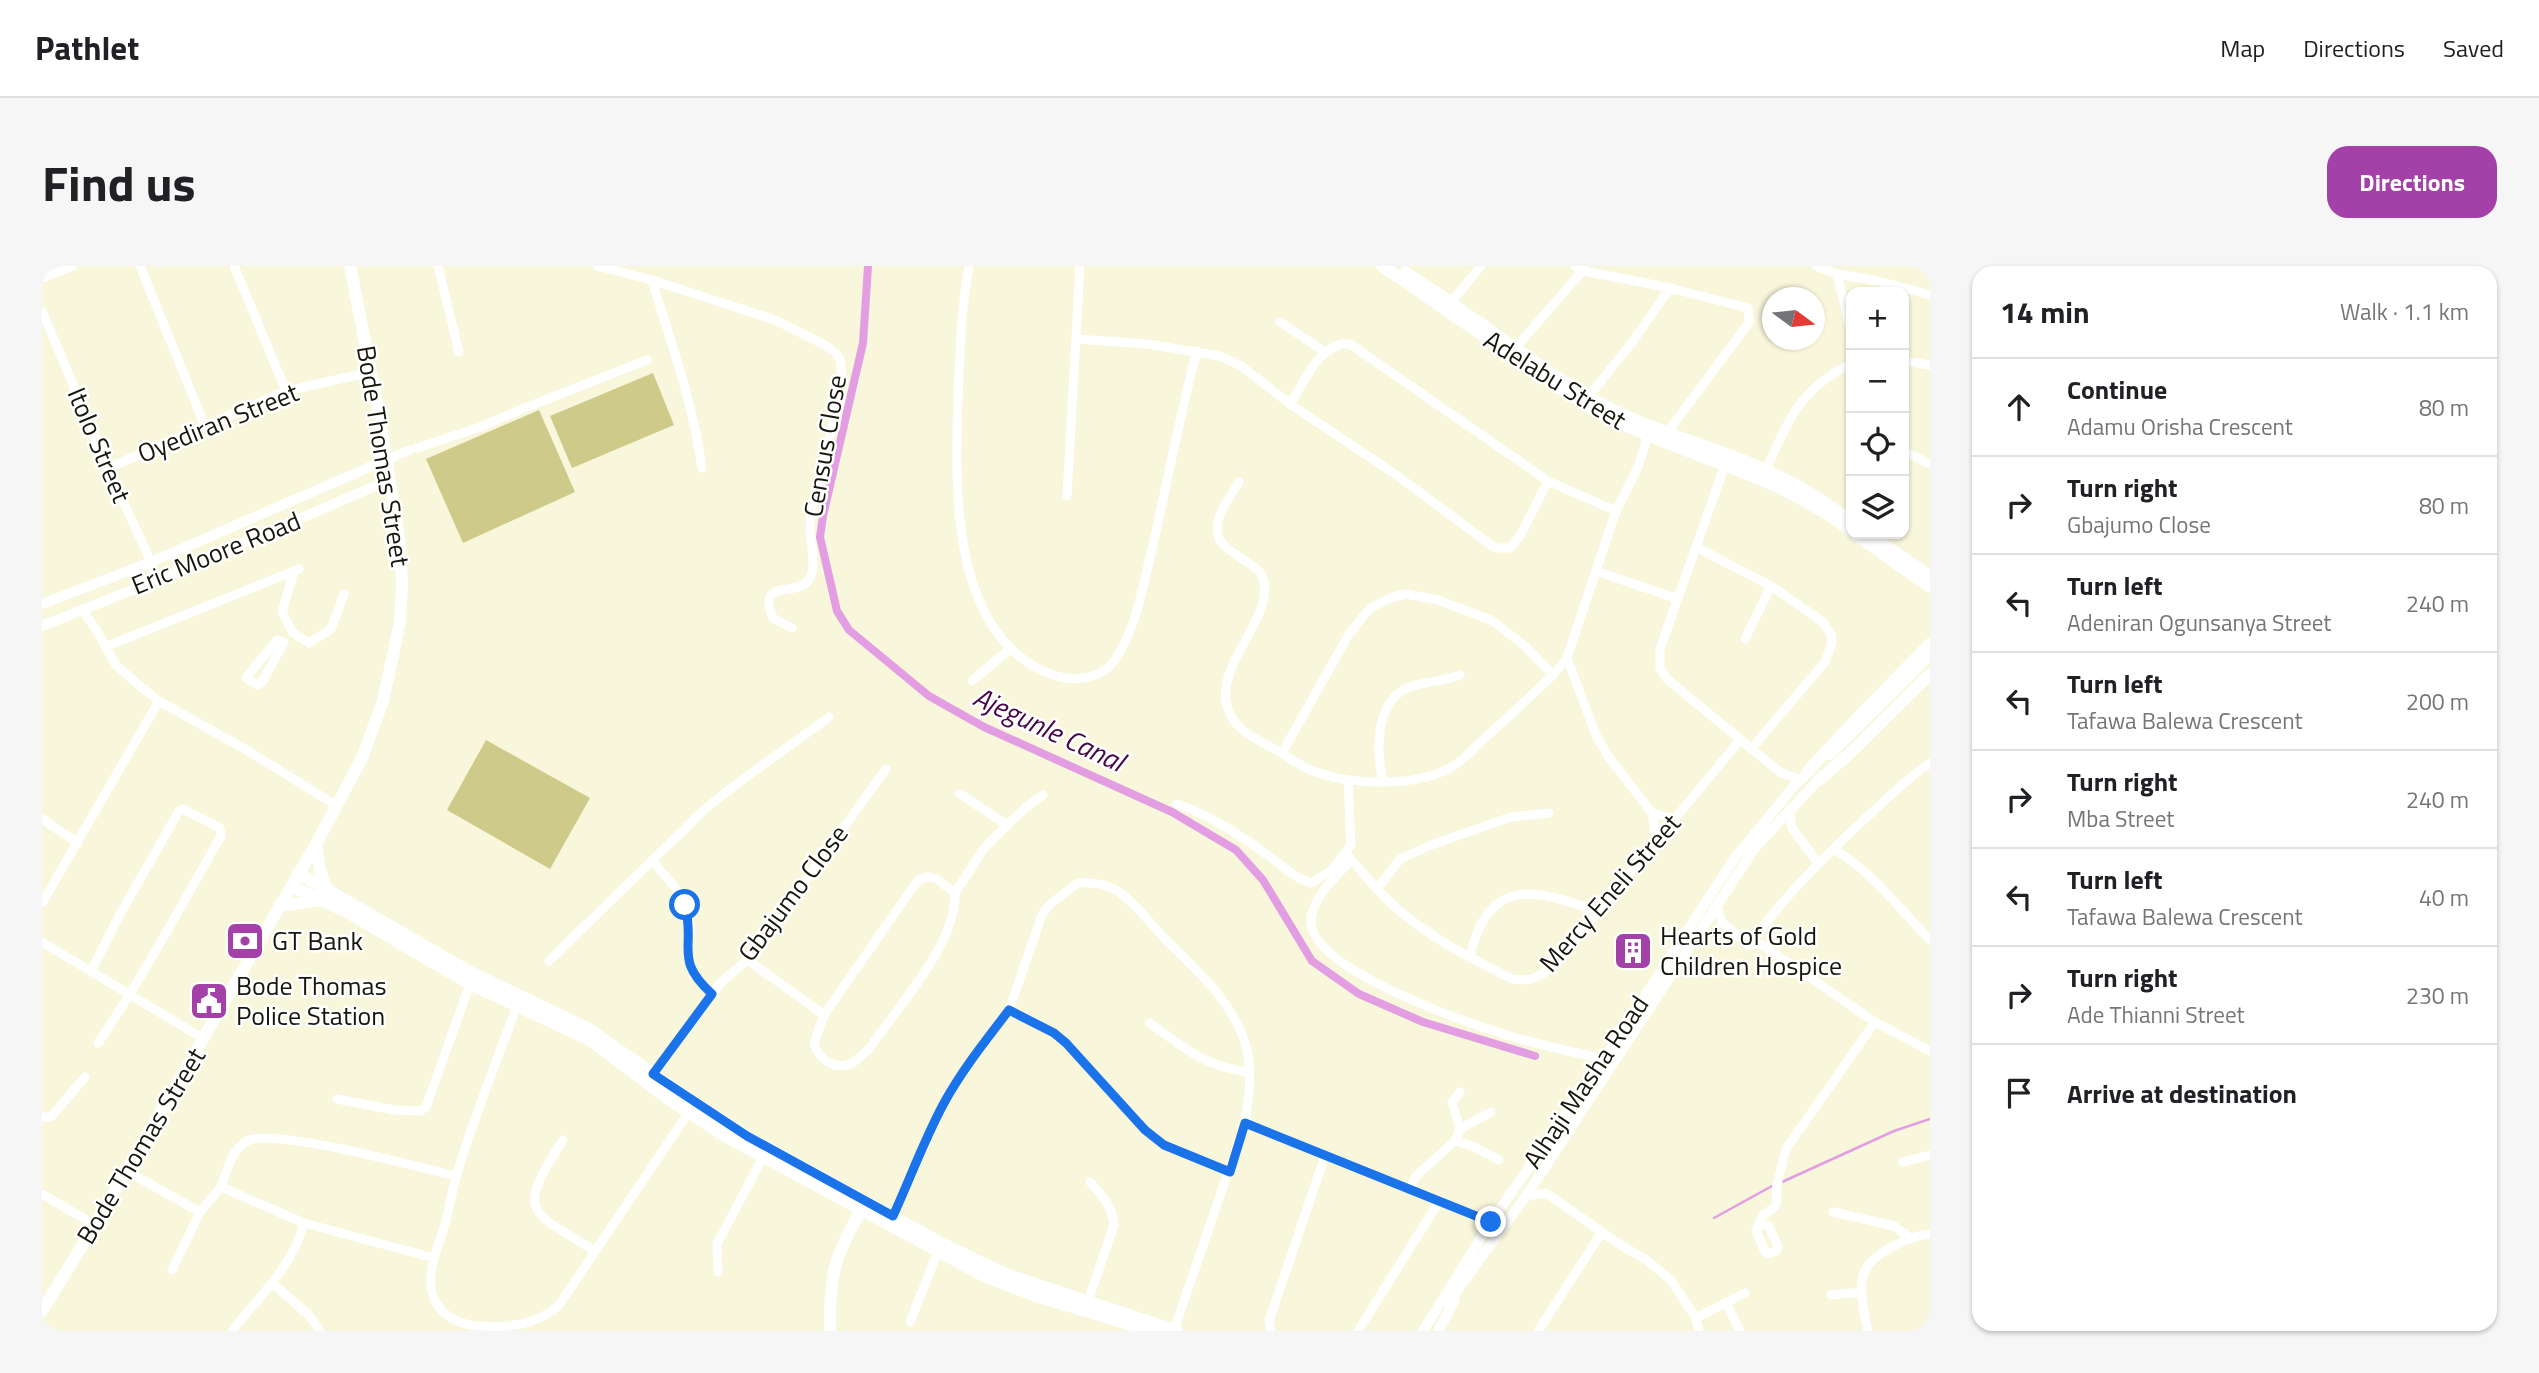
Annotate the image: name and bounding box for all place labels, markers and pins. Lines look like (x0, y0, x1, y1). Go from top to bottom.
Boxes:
place label: Hearts of Gold Children Hospice (1660, 916, 1842, 985)
bank icon: GT Bank (224, 920, 266, 962)
place label: GT Bank (272, 921, 363, 960)
building icon: Hearts of Gold Children Hospice (1612, 930, 1654, 972)
place label: Bode Thomas Police Station (236, 966, 387, 1035)
public building icon: Bode Thomas Police Station (188, 980, 230, 1022)

